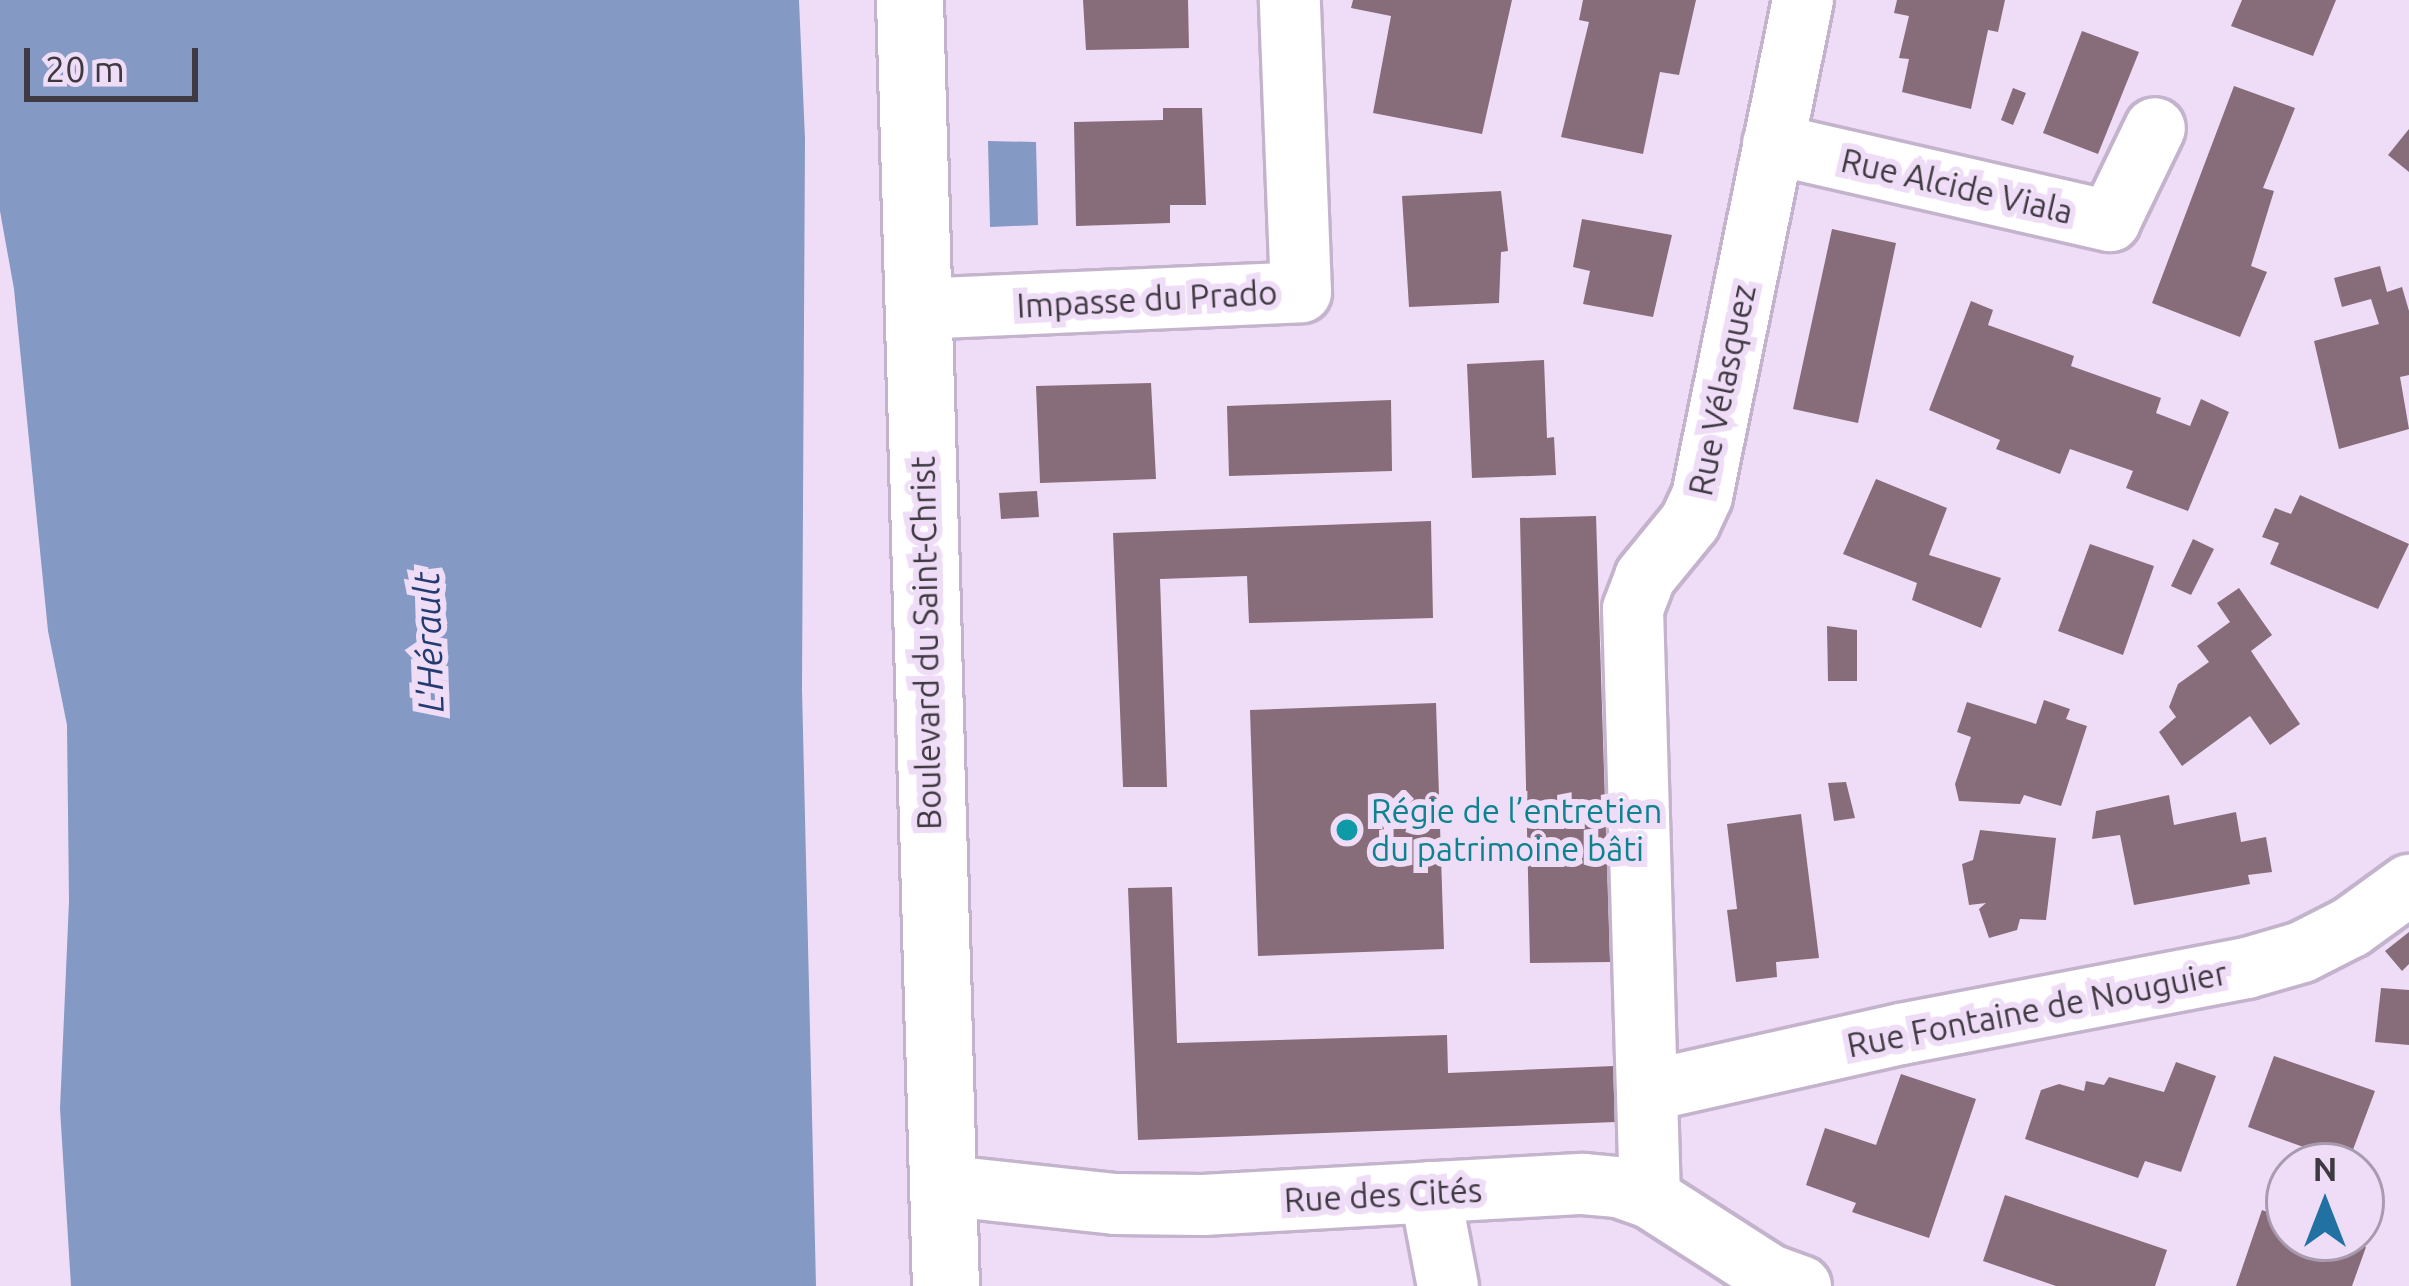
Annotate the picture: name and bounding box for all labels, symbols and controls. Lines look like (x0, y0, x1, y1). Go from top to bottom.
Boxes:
scale bar (30, 24, 204, 98)
text: 20 m (45, 48, 125, 89)
street label: Rue Alcide Viala (1837, 140, 2077, 232)
street label: Impasse du Prado (1016, 272, 1278, 326)
street label: Rue Vélasquez (1680, 281, 1764, 499)
street label: Boulevard du Saint-Christ (903, 456, 949, 830)
water label: L'Hérault (404, 571, 452, 713)
place label: Régie de l’entretien du patrimoine bâti (1371, 791, 1662, 869)
marker: Régie de l’entretien du patrimoine bâti (1334, 817, 1360, 843)
street label: Rue Fontaine de Nouguier (1844, 953, 2230, 1065)
north arrow (2265, 1142, 2385, 1262)
text: N (2313, 1150, 2337, 1187)
street label: Rue des Cités (1283, 1170, 1483, 1220)

